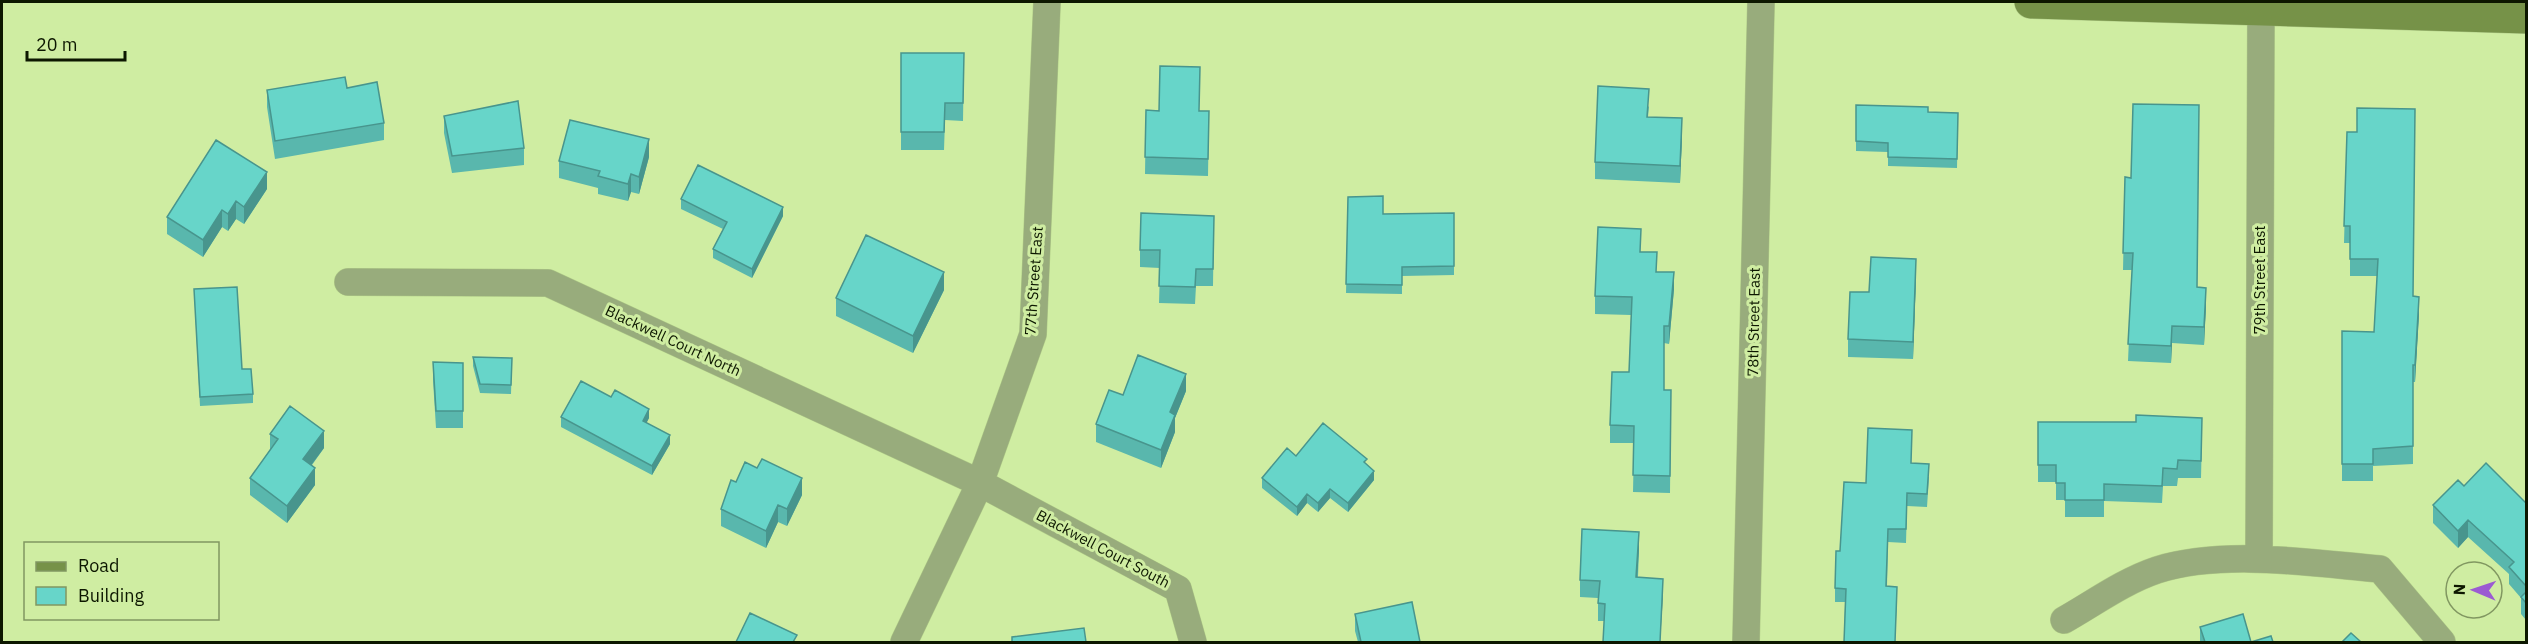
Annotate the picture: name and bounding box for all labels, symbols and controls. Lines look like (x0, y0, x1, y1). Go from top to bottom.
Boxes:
scale bar (27, 24, 124, 62)
text: 20 m (36, 33, 78, 56)
street label: 79th Street East (2250, 225, 2269, 335)
street label: 77th Street East (1020, 226, 1047, 336)
street label: 78th Street East (1743, 267, 1764, 377)
street label: Blackwell Court North (602, 301, 744, 380)
street label: Blackwell Court South (1033, 505, 1173, 592)
legend (24, 542, 219, 620)
text: Road (78, 554, 119, 577)
north arrow (2444, 560, 2504, 620)
text: N (2449, 583, 2469, 596)
text: Building (78, 584, 145, 607)

